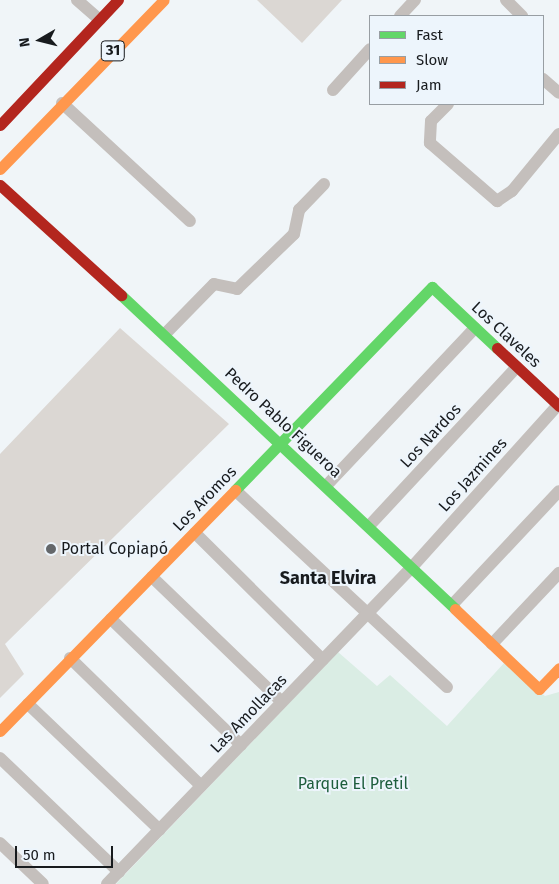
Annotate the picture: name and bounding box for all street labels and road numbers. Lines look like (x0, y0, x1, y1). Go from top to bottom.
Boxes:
road number: 31 (100, 38, 126, 64)
street label: Los Claveles (467, 298, 545, 372)
street label: Pedro Pablo Figueroa (221, 364, 345, 482)
street label: Los Nardos (397, 400, 465, 472)
street label: Los Jazmines (435, 434, 511, 516)
street label: Los Aromos (169, 462, 241, 536)
street label: Las Amollacas (207, 671, 291, 757)

